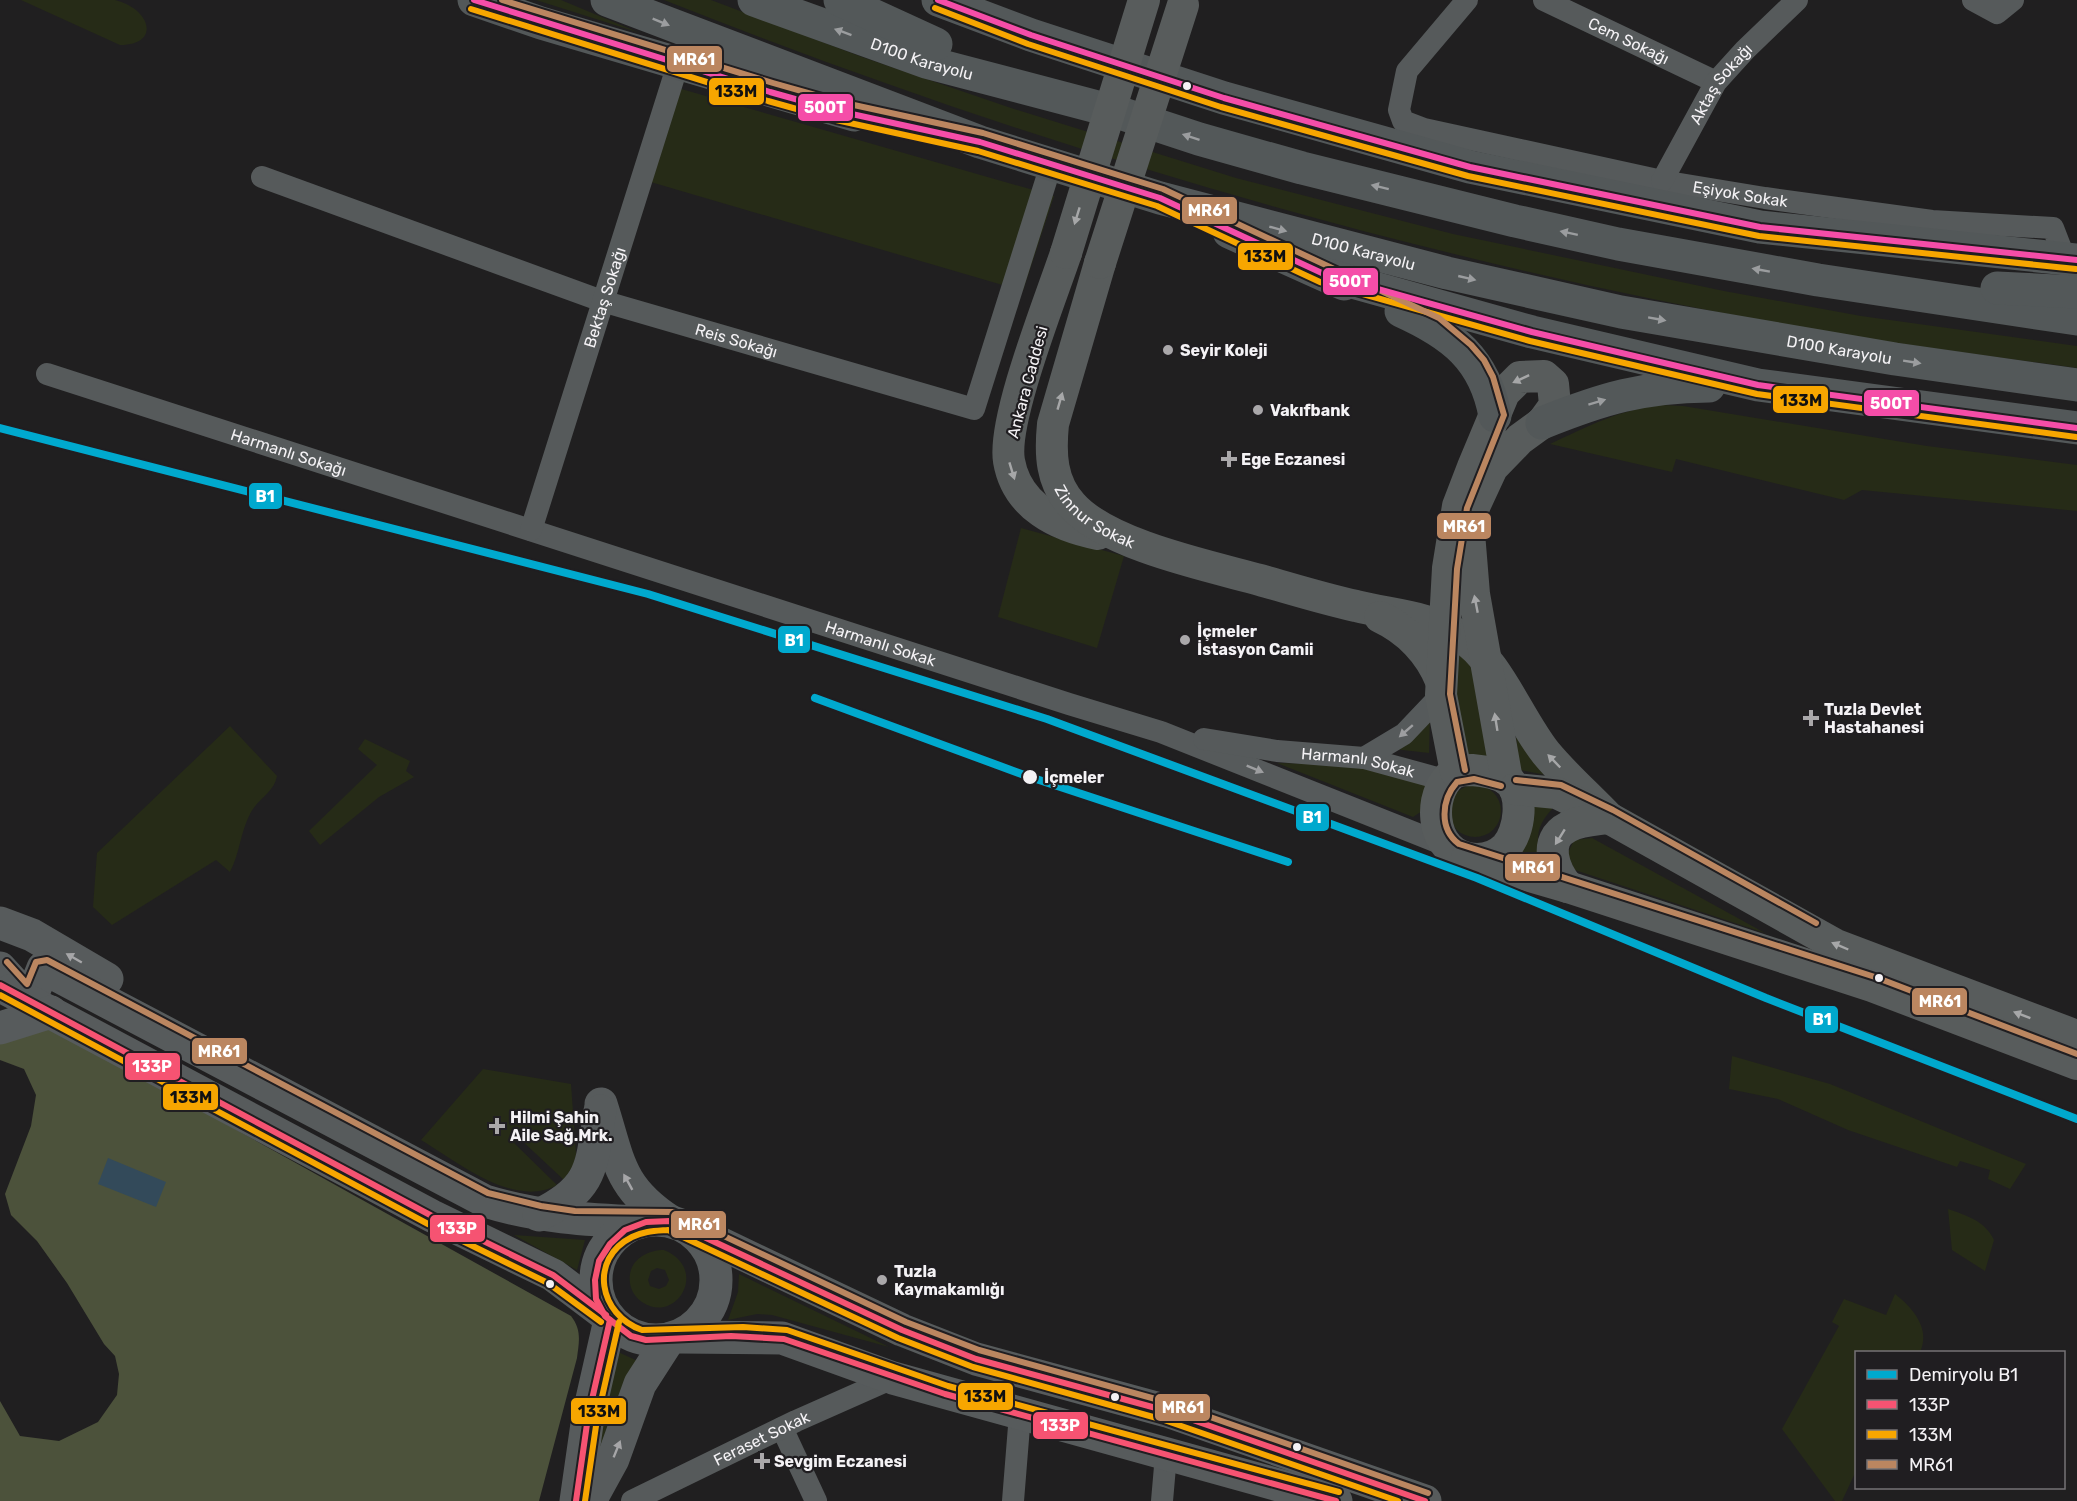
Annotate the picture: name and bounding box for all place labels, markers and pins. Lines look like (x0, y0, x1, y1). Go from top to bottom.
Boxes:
unlabelled marker (1181, 80, 1193, 92)
place label: Seyir Koleji (1180, 341, 1268, 360)
marker: Seyir Koleji (1161, 343, 1175, 357)
place label: Vakıfbank (1270, 401, 1350, 420)
marker: Vakıfbank (1251, 403, 1265, 417)
place label: Ege Eczanesi (1241, 450, 1345, 469)
marker: Ege Eczanesi (1222, 452, 1236, 466)
place label: İçmeler İstasyon Camii (1197, 622, 1314, 659)
marker: İçmeler İstasyon Camii (1178, 633, 1192, 647)
place label: Tuzla Devlet Hastahanesi (1824, 700, 1924, 737)
marker: Tuzla Devlet Hastahanesi (1802, 709, 1820, 727)
marker: İçmeler (1021, 768, 1039, 786)
place label: İçmeler (1044, 768, 1105, 787)
unlabelled marker (1873, 972, 1885, 984)
place label: Hilmi Şahin Aile Sağ.Mrk. (510, 1108, 613, 1145)
marker: Hilmi Şahin Aile Sağ.Mrk. (488, 1117, 506, 1135)
place label: Tuzla Kaymakamlığı (894, 1262, 1004, 1299)
marker: Tuzla Kaymakamlığı (875, 1273, 889, 1287)
unlabelled marker (544, 1278, 556, 1290)
unlabelled marker (1109, 1391, 1121, 1403)
unlabelled marker (1291, 1441, 1303, 1453)
place label: Sevgim Eczanesi (774, 1452, 907, 1471)
marker: Sevgim Eczanesi (755, 1454, 769, 1468)

